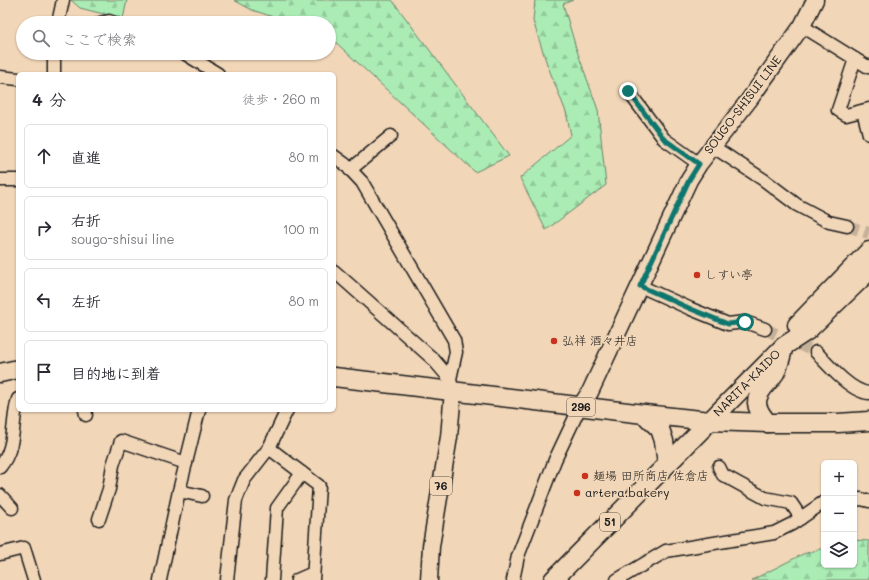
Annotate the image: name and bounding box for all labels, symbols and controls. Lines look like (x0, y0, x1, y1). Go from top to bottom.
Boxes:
search box (16, 16, 336, 60)
icon: search (30, 27, 52, 49)
text: ここで検索 (62, 29, 137, 49)
street label: SOUGO-SHISUI LINE (700, 52, 785, 157)
route end (619, 82, 637, 100)
text: 4 分 (32, 88, 66, 110)
text: 徒歩 · 260 m (242, 90, 320, 107)
icon: ahead (33, 145, 55, 167)
text: 直進 (71, 147, 101, 167)
text: 80 m (289, 148, 319, 165)
text: 右折 (71, 210, 101, 230)
icon: right (33, 217, 55, 239)
text: 100 m (283, 220, 319, 237)
text: sougo-shisui line (71, 230, 175, 247)
place label: しすい亭 (705, 266, 753, 282)
marker: しすい亭 (692, 270, 702, 280)
icon: left (33, 289, 55, 311)
text: 左折 (71, 291, 101, 311)
text: 80 m (289, 292, 319, 309)
route start (736, 313, 754, 331)
place label: 弘祥 酒々井店 (562, 332, 638, 348)
marker: 弘祥 酒々井店 (549, 336, 559, 346)
street label: NARITA-KAIDO (709, 345, 783, 419)
icon: arrive (33, 361, 55, 383)
text: 目的地に到着 (71, 363, 161, 383)
road number: 296 (567, 398, 595, 416)
map controls (821, 460, 857, 568)
button: + (821, 460, 857, 496)
place label: 麺場 田所商店 佐倉店 (593, 467, 709, 483)
marker: 麺場 田所商店 佐倉店 (580, 471, 590, 481)
road number: 76 (430, 477, 452, 495)
place label: artera.bakery (585, 484, 669, 500)
marker: artera.bakery (572, 488, 582, 498)
button: − (821, 496, 857, 532)
road number: 51 (600, 513, 620, 531)
button: layers (821, 532, 857, 568)

